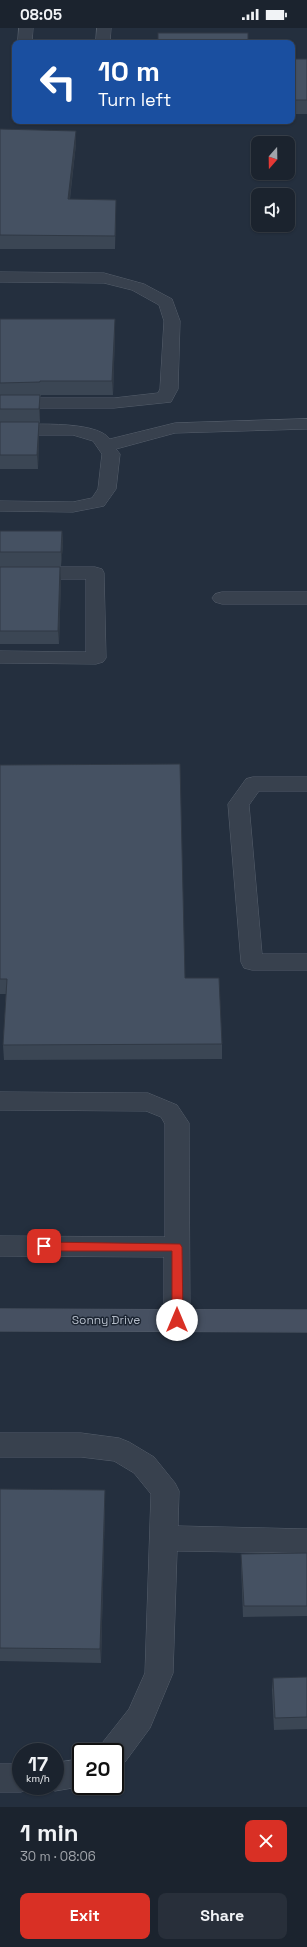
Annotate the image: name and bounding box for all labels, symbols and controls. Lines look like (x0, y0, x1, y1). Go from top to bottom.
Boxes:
text: 08:05 (20, 5, 62, 24)
text: 10 m (98, 53, 160, 89)
icon: left (32, 56, 84, 108)
text: Turn left (98, 88, 171, 111)
north arrow (251, 136, 295, 180)
map controls (251, 136, 295, 232)
button: sound (251, 188, 295, 232)
pin (27, 1229, 61, 1263)
icon: arrive (33, 1235, 55, 1257)
position arrow (156, 1299, 198, 1341)
street label: Sonny Drive (72, 1312, 140, 1328)
speed limit sign: 20 (72, 1743, 124, 1795)
text: 17 (28, 1751, 48, 1777)
text: km/h (26, 1772, 50, 1785)
text: 1 min (20, 1817, 79, 1848)
button: close (245, 1820, 287, 1862)
text: 30 m · 08:06 (20, 1848, 96, 1865)
button: Exit (20, 1893, 150, 1939)
button: Share (158, 1893, 287, 1939)

